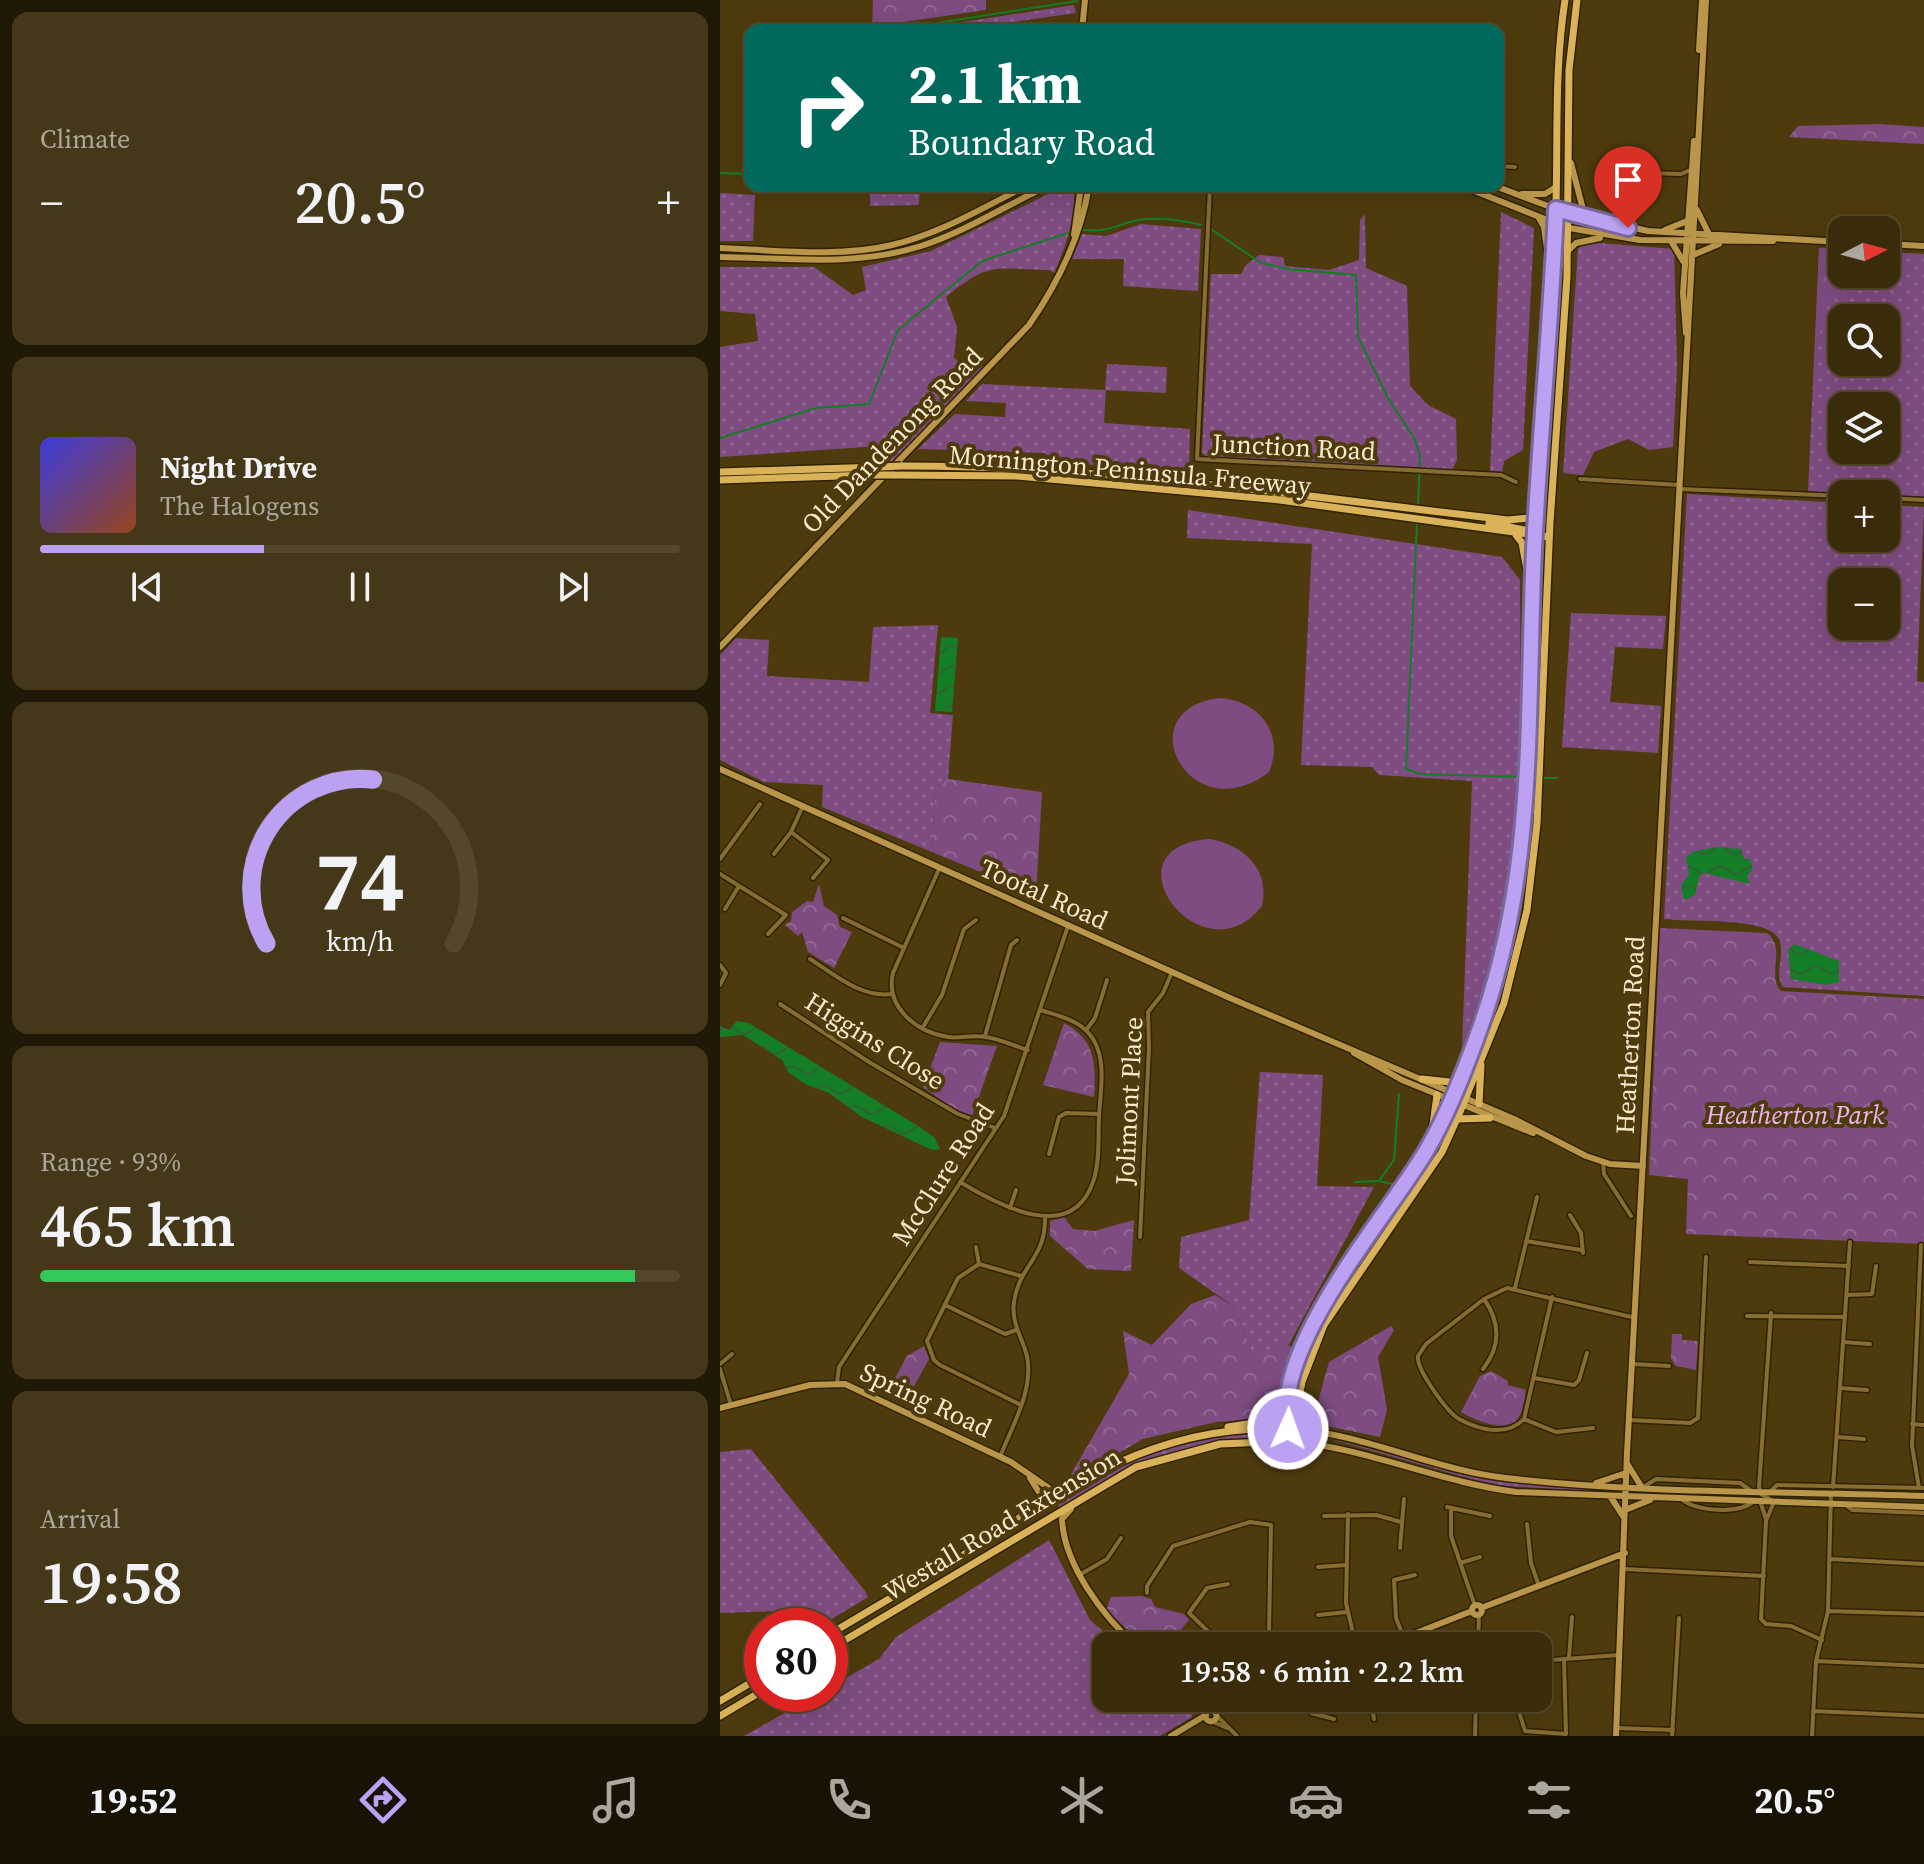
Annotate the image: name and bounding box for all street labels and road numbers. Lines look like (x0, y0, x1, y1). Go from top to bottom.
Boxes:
street label: Old Dandenong Road (793, 339, 991, 541)
street label: Junction Road (1210, 425, 1377, 469)
street label: Mornington Peninsula Freeway (947, 436, 1313, 504)
street label: Tootal Road (974, 850, 1114, 938)
street label: Heatherton Road (1607, 935, 1653, 1135)
street label: Higgins Close (798, 984, 952, 1098)
street label: Jolimont Place (1107, 1016, 1151, 1187)
street label: McClure Road (883, 1095, 1003, 1252)
street label: Spring Road (854, 1354, 998, 1446)
street label: Westall Road Extension (876, 1439, 1128, 1609)

